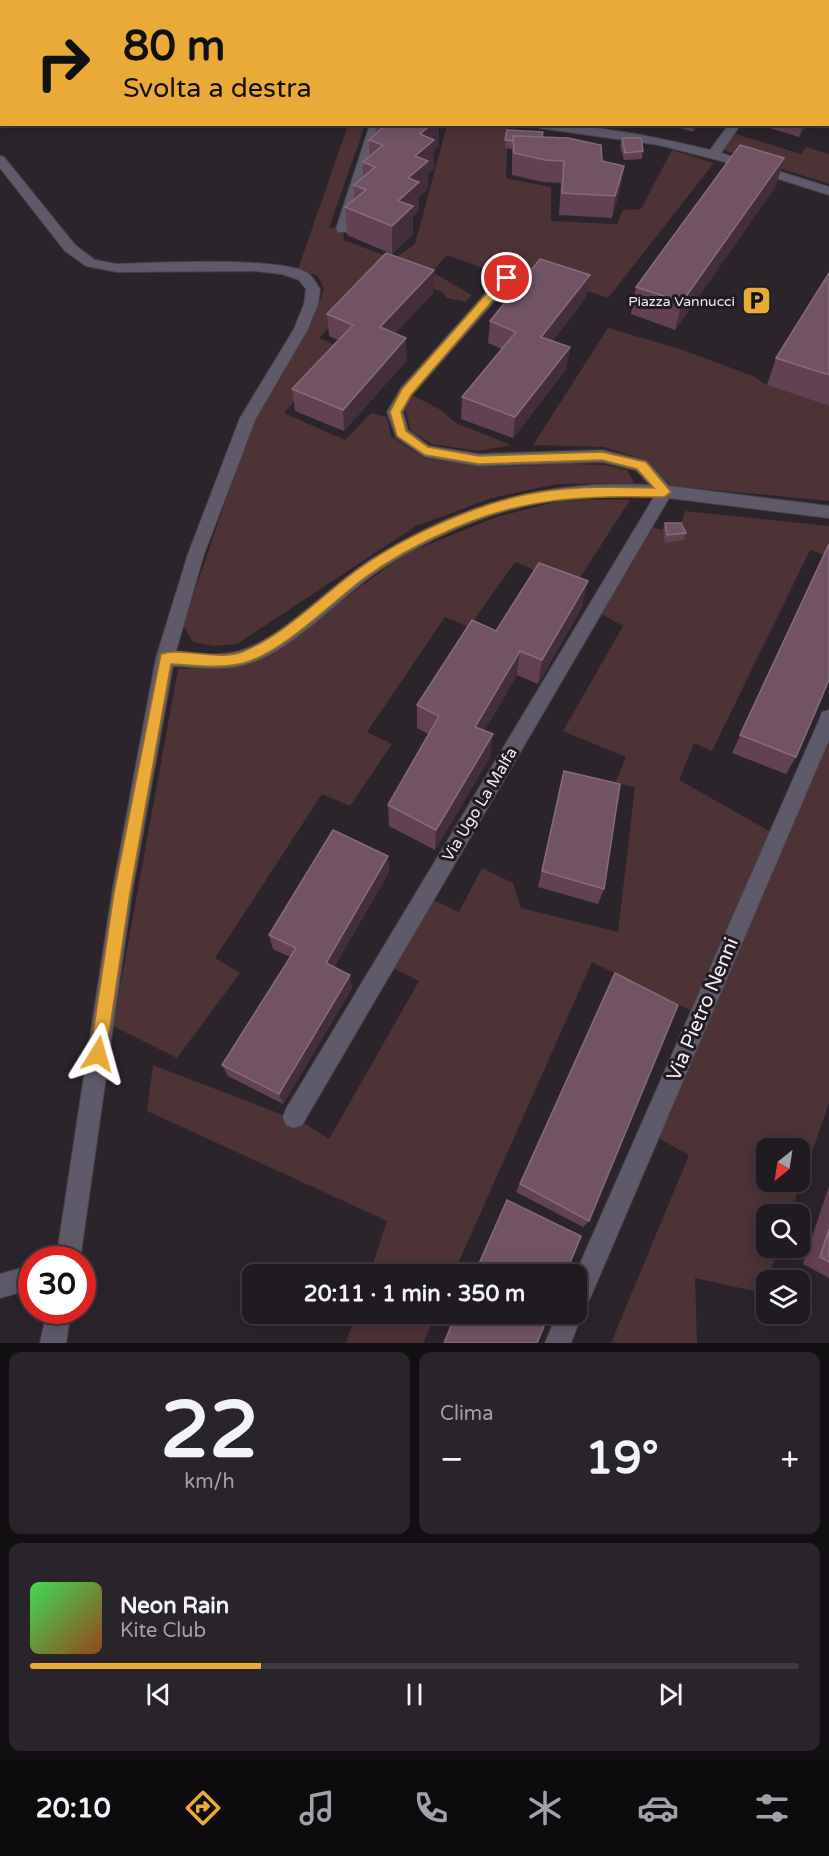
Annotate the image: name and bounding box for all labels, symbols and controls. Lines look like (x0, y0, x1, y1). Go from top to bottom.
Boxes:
text: 80 m (123, 21, 225, 72)
icon: right (24, 24, 102, 102)
text: Svolta a destra (123, 72, 312, 105)
pin (481, 252, 532, 303)
icon: arrive (490, 261, 523, 294)
parking icon: Piazza Vannucci (740, 285, 772, 317)
place label: Piazza Vannucci (628, 293, 735, 310)
street label: Via Ugo La Malfa (438, 744, 522, 865)
street label: Via Pietro Nenni (662, 934, 744, 1085)
position arrow (66, 1022, 130, 1086)
north arrow (756, 1138, 810, 1192)
map controls (756, 1138, 810, 1324)
button: search (756, 1204, 810, 1258)
speed limit sign: 30 (18, 1246, 96, 1324)
button: layers (756, 1270, 810, 1324)
text: 20:11 · 1 min · 350 m (304, 1281, 525, 1307)
text: 22 (161, 1384, 258, 1478)
text: Clima (440, 1402, 493, 1426)
text: 19° (585, 1432, 659, 1486)
text: − (440, 1440, 464, 1479)
text: + (780, 1440, 799, 1479)
text: km/h (184, 1470, 235, 1494)
text: Neon Rain (120, 1593, 229, 1619)
text: Kite Club (120, 1619, 206, 1643)
icon: previous (142, 1678, 175, 1711)
icon: pause (398, 1678, 431, 1711)
icon: next (654, 1678, 687, 1711)
icon: directions (182, 1787, 224, 1829)
icon: music (296, 1787, 338, 1829)
icon: phone (410, 1787, 452, 1829)
icon: climate (524, 1787, 566, 1829)
icon: car (637, 1787, 679, 1829)
icon: filters (751, 1787, 793, 1829)
text: 20:10 (36, 1792, 111, 1825)

